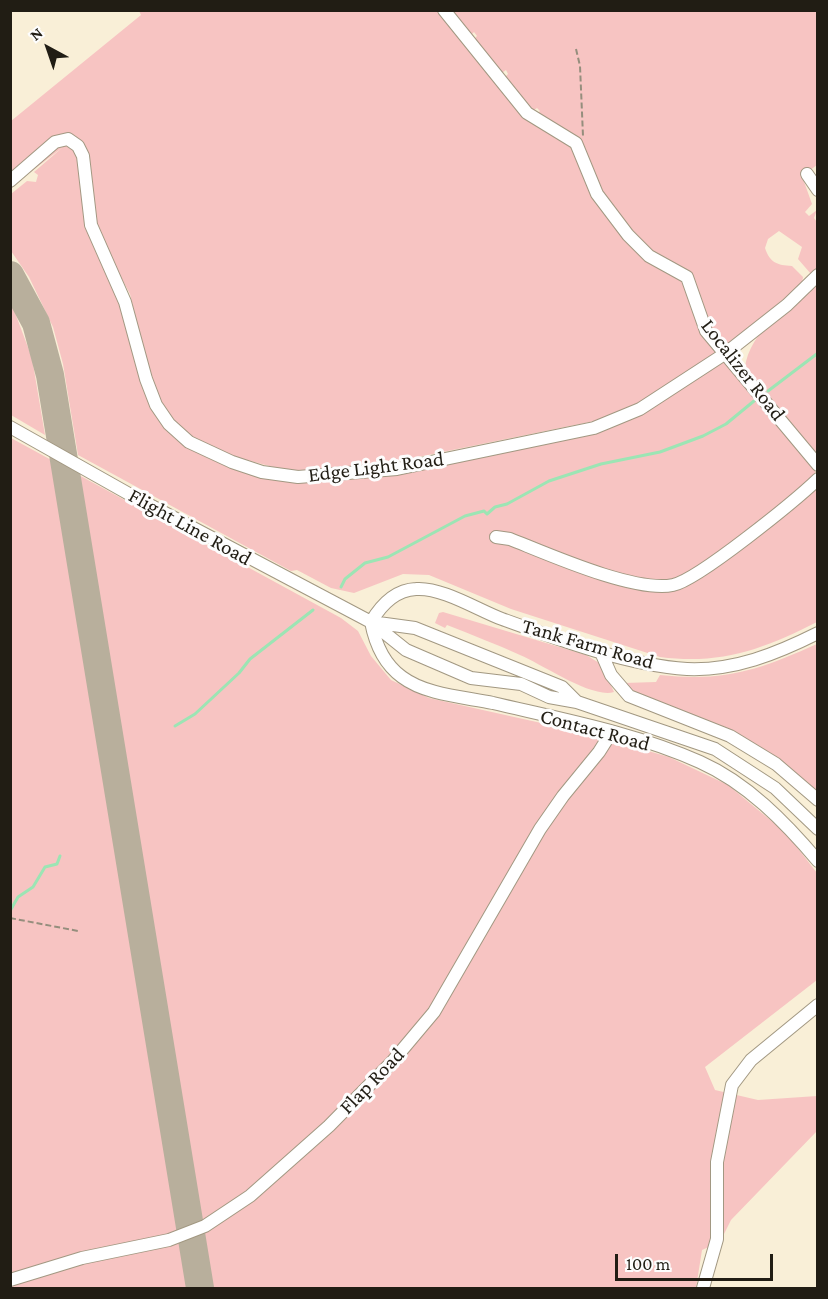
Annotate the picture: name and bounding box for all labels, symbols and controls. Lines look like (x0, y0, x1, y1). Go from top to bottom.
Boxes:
north arrow (18, 18, 78, 78)
text: N (26, 24, 46, 44)
street label: Localizer Road (695, 314, 791, 426)
street label: Edge Light Road (307, 446, 445, 488)
street label: Flight Line Road (124, 483, 256, 571)
street label: Tank Farm Road (519, 613, 657, 675)
street label: Contact Road (537, 703, 653, 757)
street label: Flap Road (334, 1042, 410, 1120)
scale bar (618, 1242, 776, 1280)
text: 100 m (626, 1254, 670, 1274)

